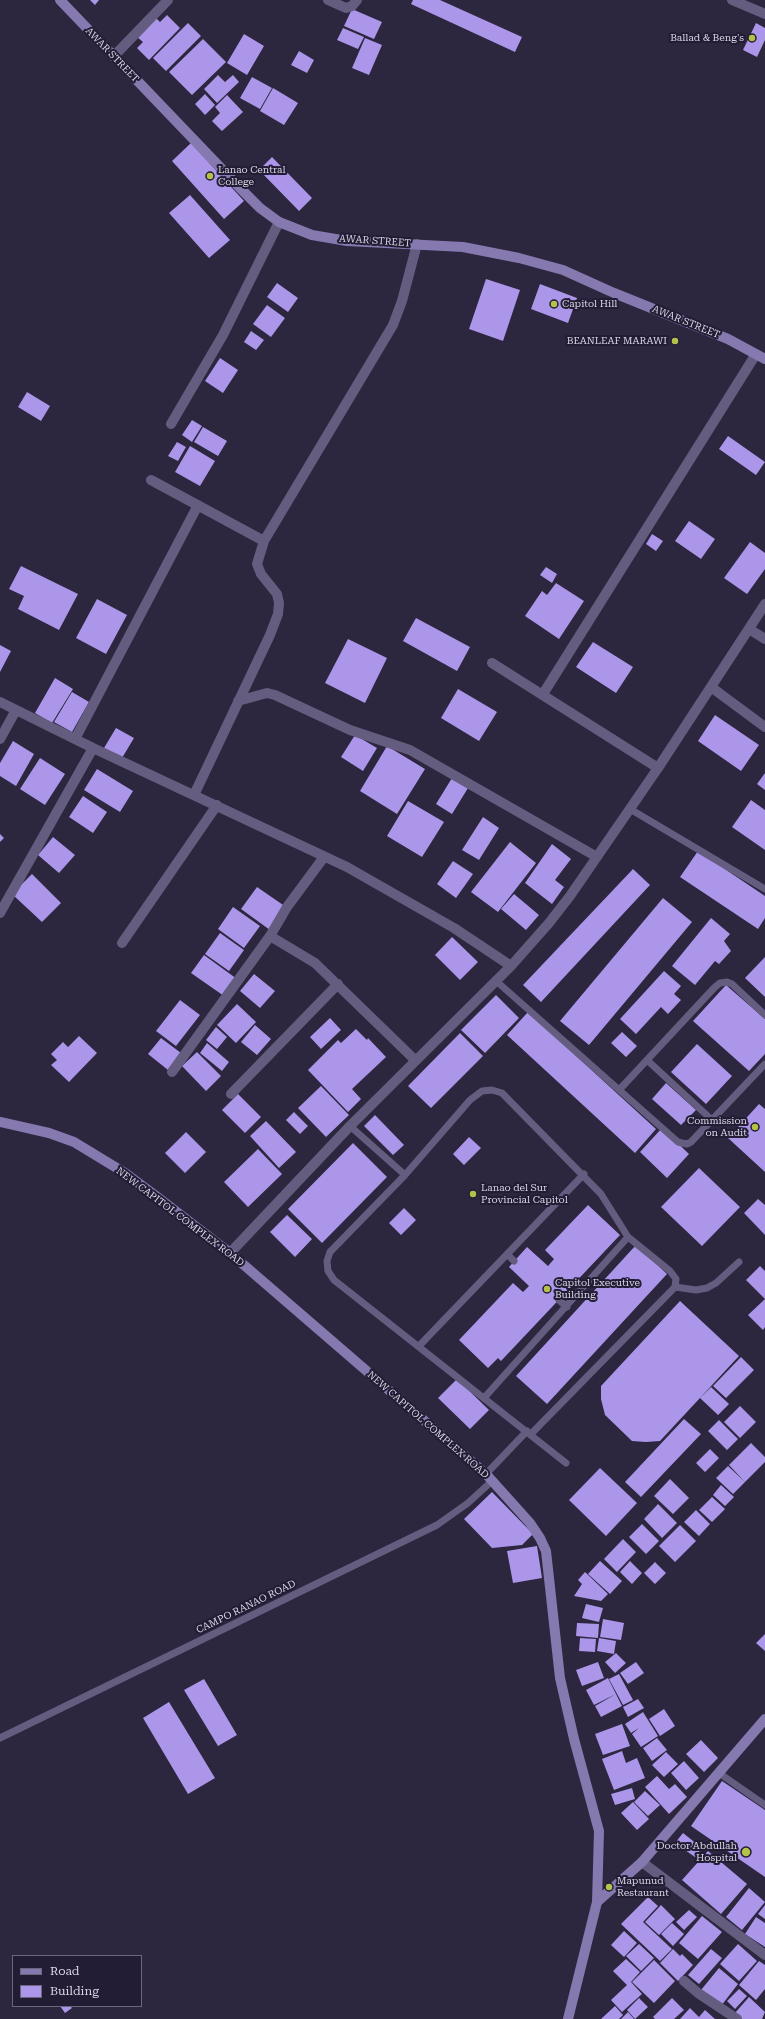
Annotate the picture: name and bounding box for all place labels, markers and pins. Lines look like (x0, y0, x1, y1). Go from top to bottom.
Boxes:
place label: Ballad & Beng's (670, 32, 744, 44)
marker: Ballad & Beng's (747, 33, 757, 43)
place label: Lanao Central College (218, 164, 286, 188)
marker: Lanao Central College (205, 171, 215, 181)
place label: Capitol Hill (562, 298, 617, 310)
marker: Capitol Hill (549, 299, 559, 309)
place label: BEANLEAF MARAWI (567, 335, 667, 347)
marker: BEANLEAF MARAWI (670, 336, 680, 346)
place label: Commission on Audit (687, 1115, 747, 1138)
marker: Commission on Audit (750, 1122, 760, 1132)
place label: Lanao del Sur Provincial Capitol (481, 1182, 568, 1206)
marker: Lanao del Sur Provincial Capitol (468, 1189, 478, 1199)
place label: Capitol Executive Building (555, 1277, 640, 1300)
marker: Capitol Executive Building (542, 1284, 552, 1294)
place label: Doctor Abdullah Hospital (657, 1840, 737, 1864)
marker: Doctor Abdullah Hospital (740, 1846, 752, 1858)
place label: Mapunud Restaurant (617, 1875, 669, 1898)
marker: Mapunud Restaurant (604, 1882, 614, 1892)

